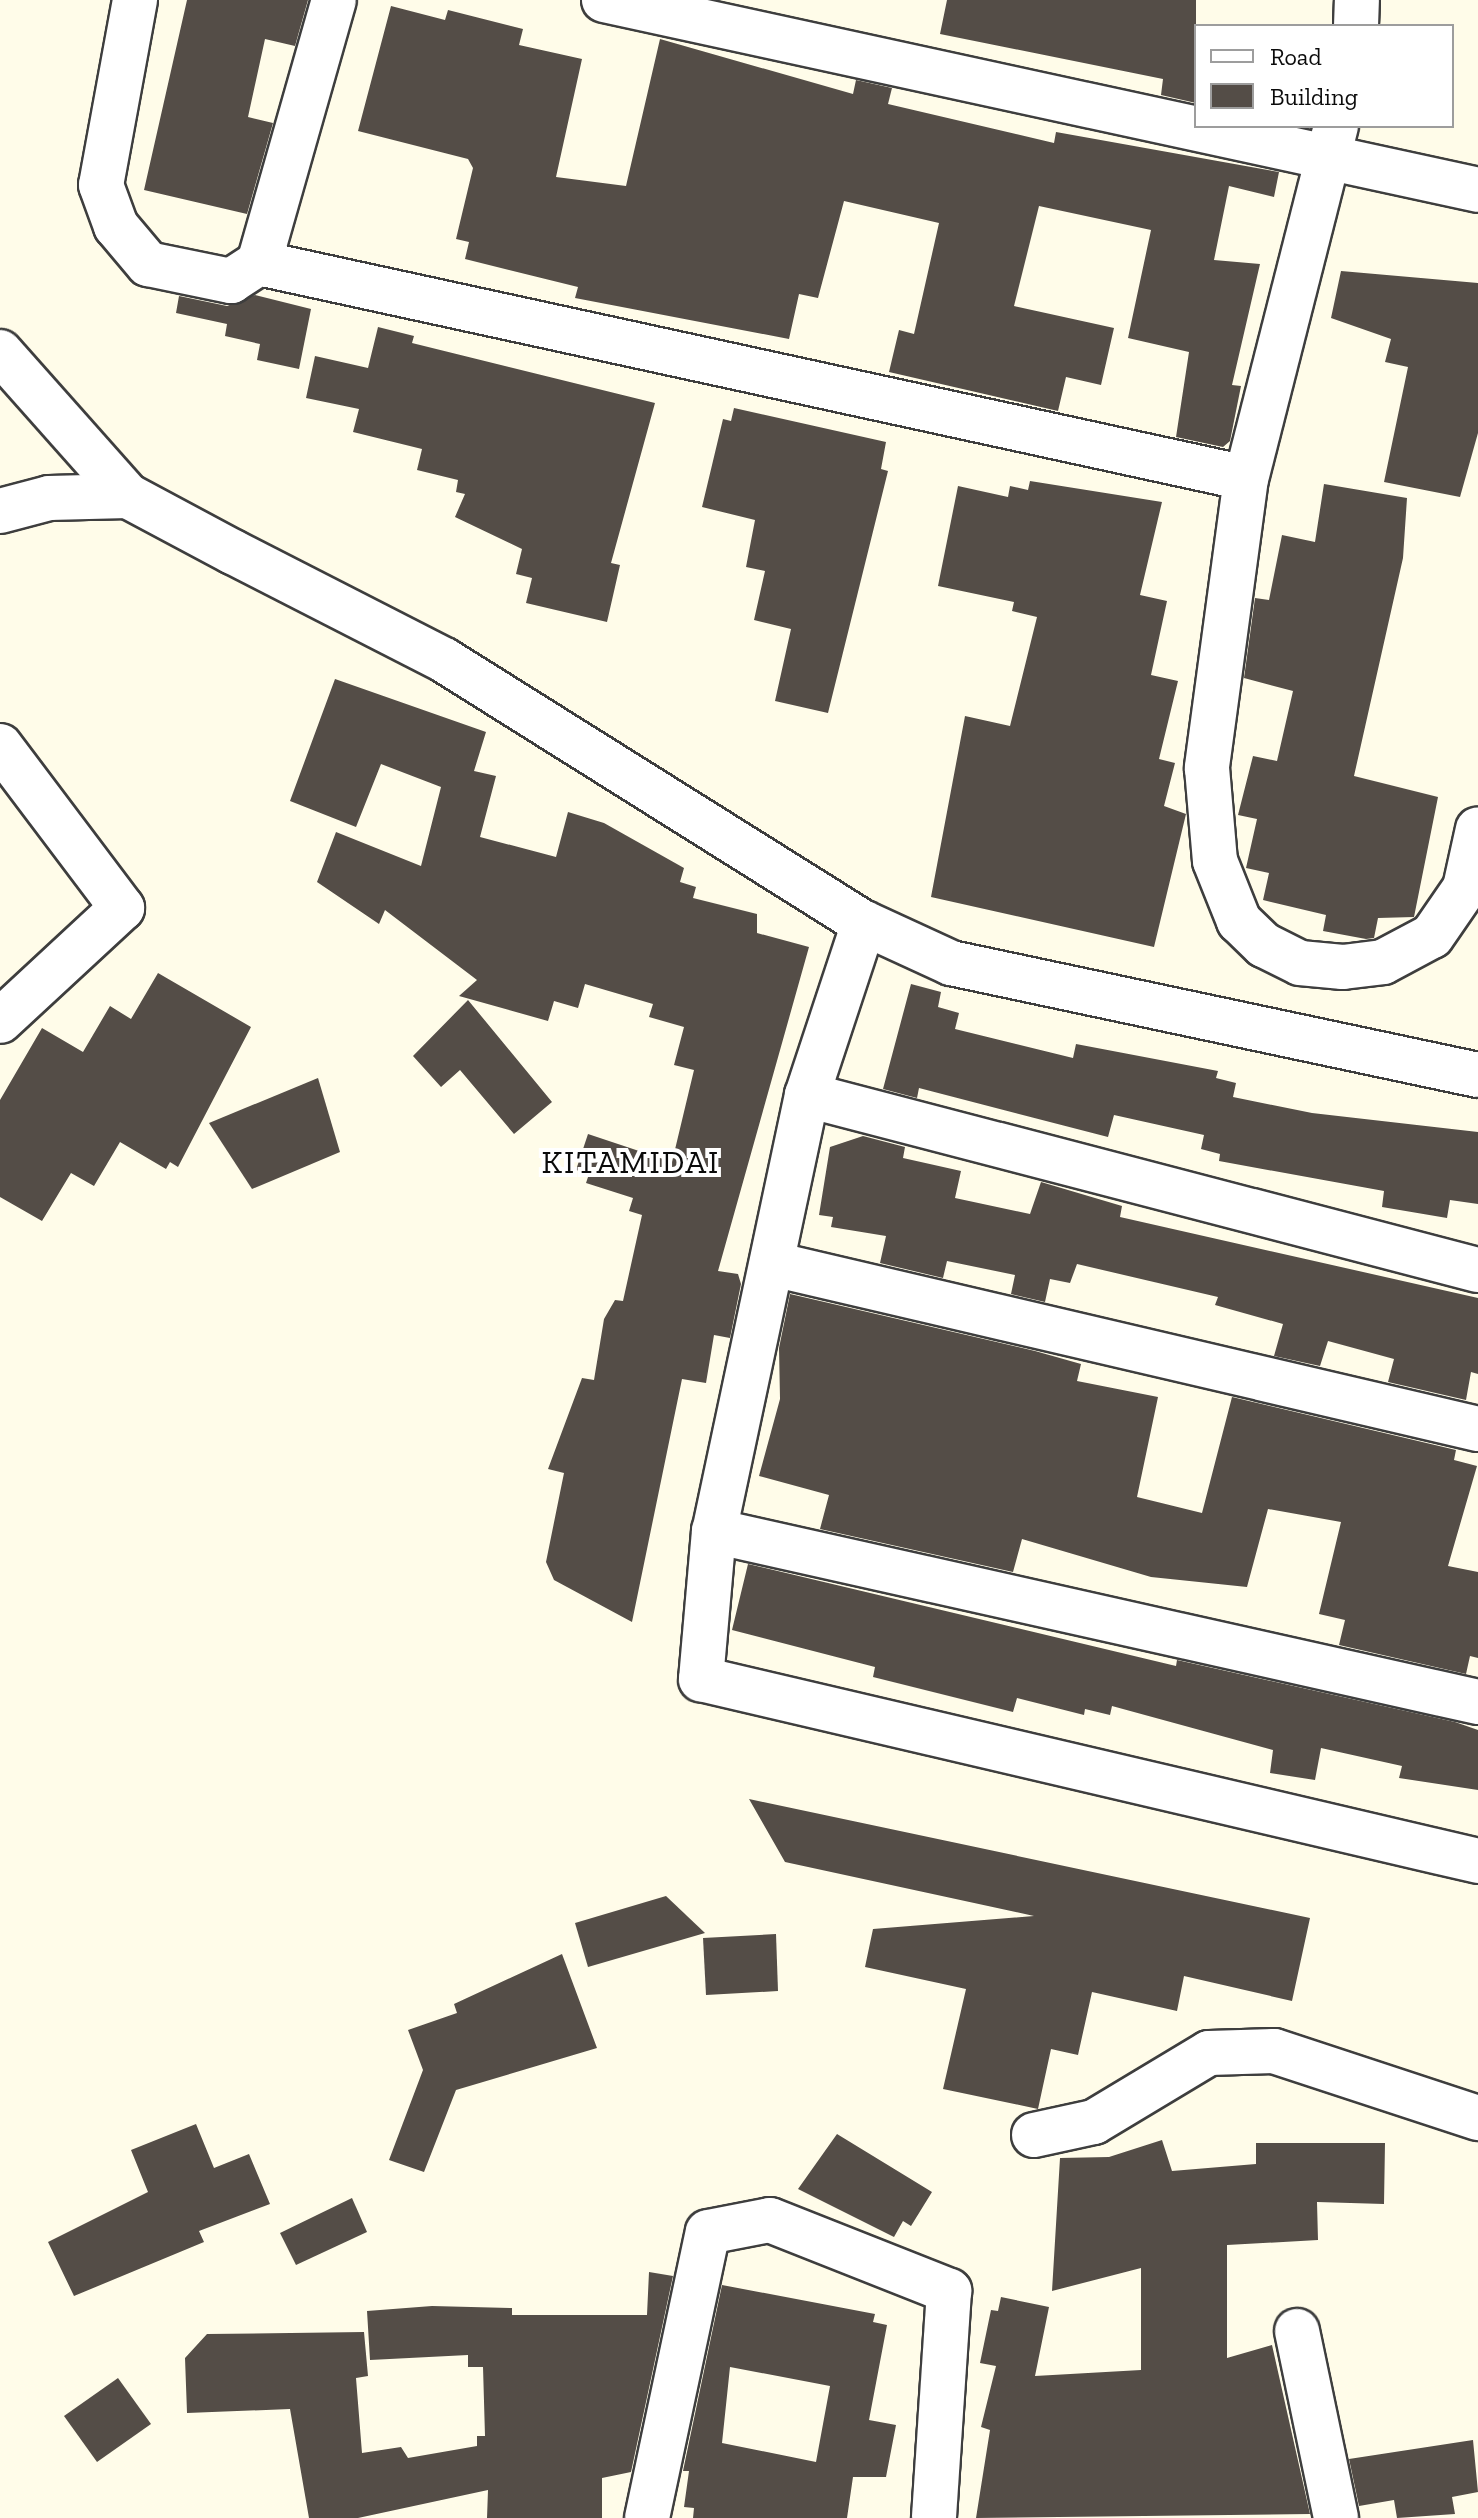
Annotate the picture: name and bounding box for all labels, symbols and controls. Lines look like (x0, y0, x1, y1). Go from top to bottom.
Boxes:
legend (1194, 24, 1454, 128)
text: Road (1270, 42, 1322, 71)
text: Building (1270, 82, 1358, 111)
district label: KITAMIDAI (542, 1143, 720, 1181)

